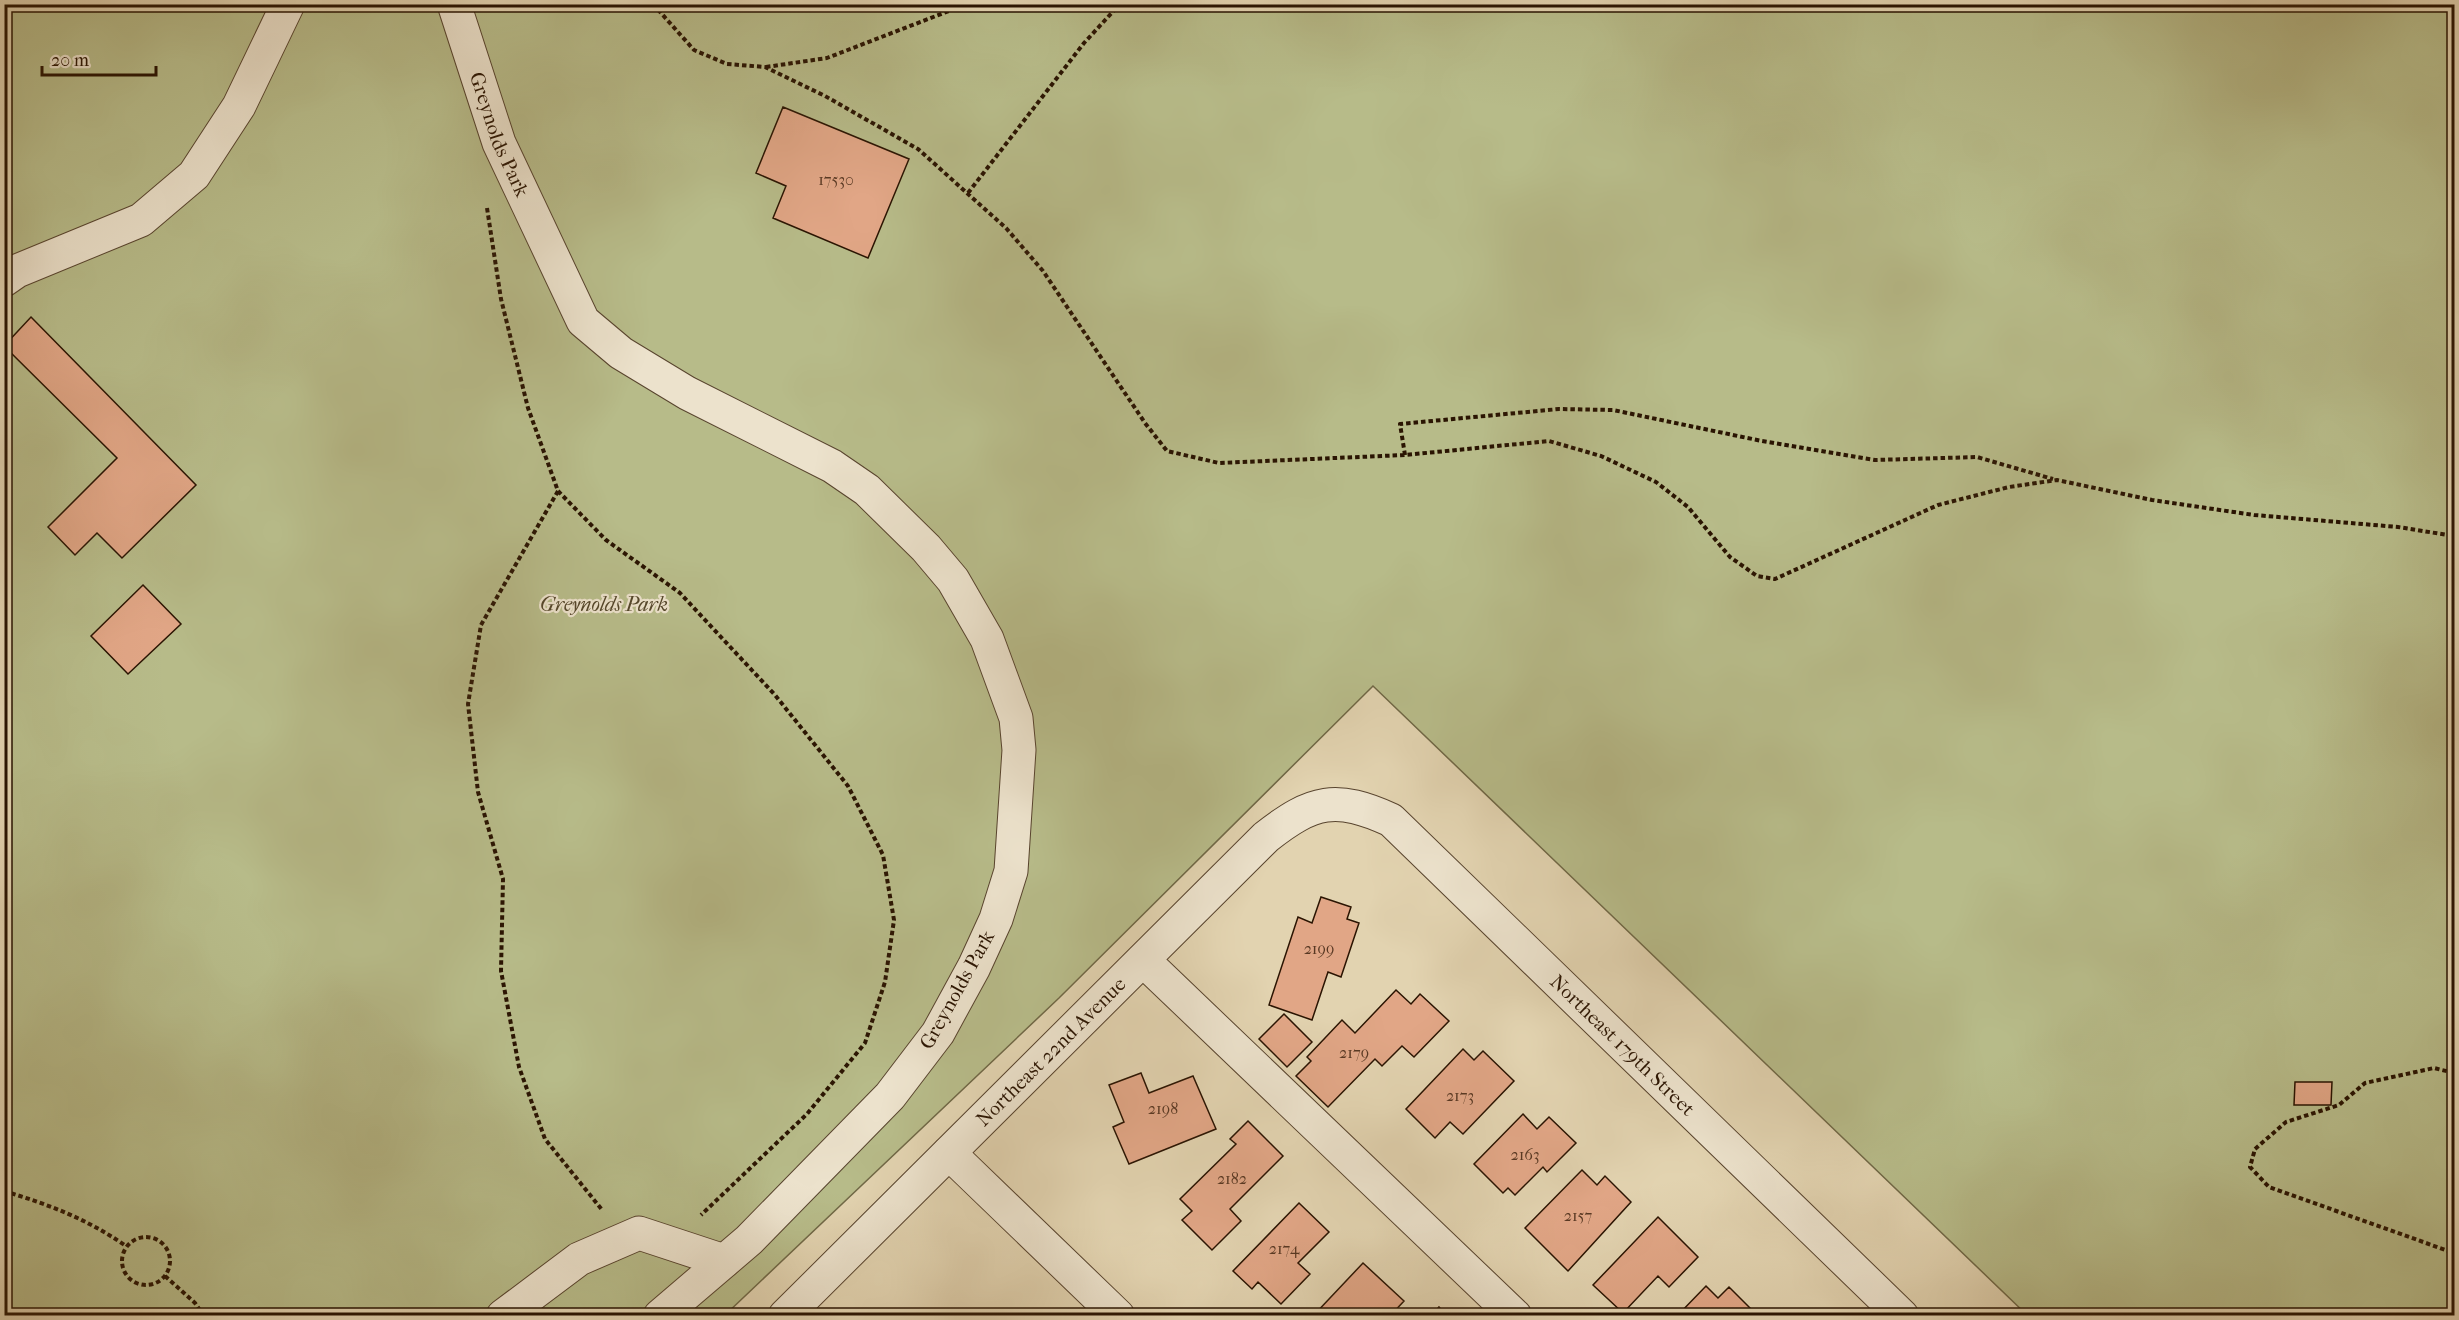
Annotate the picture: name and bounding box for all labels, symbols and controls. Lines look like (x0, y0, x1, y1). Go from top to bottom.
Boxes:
scale bar (42, 39, 156, 77)
text: 20 m (51, 50, 89, 71)
street label: Greynolds Park (465, 69, 534, 201)
house number: 17530 (818, 170, 854, 189)
park label: Greynolds Park (540, 593, 668, 616)
street label: Greynolds Park (915, 926, 999, 1053)
house number: 2199 (1304, 939, 1334, 958)
street label: Northeast 179th Street (1546, 970, 1700, 1120)
street label: Northeast 22nd Avenue (971, 972, 1130, 1131)
house number: 2179 (1339, 1043, 1369, 1062)
house number: 2173 (1446, 1086, 1474, 1105)
house number: 2198 (1148, 1099, 1178, 1118)
house number: 2163 (1510, 1145, 1540, 1164)
house number: 2182 (1217, 1169, 1247, 1188)
house number: 2157 (1564, 1206, 1593, 1225)
house number: 2174 (1269, 1239, 1300, 1258)

